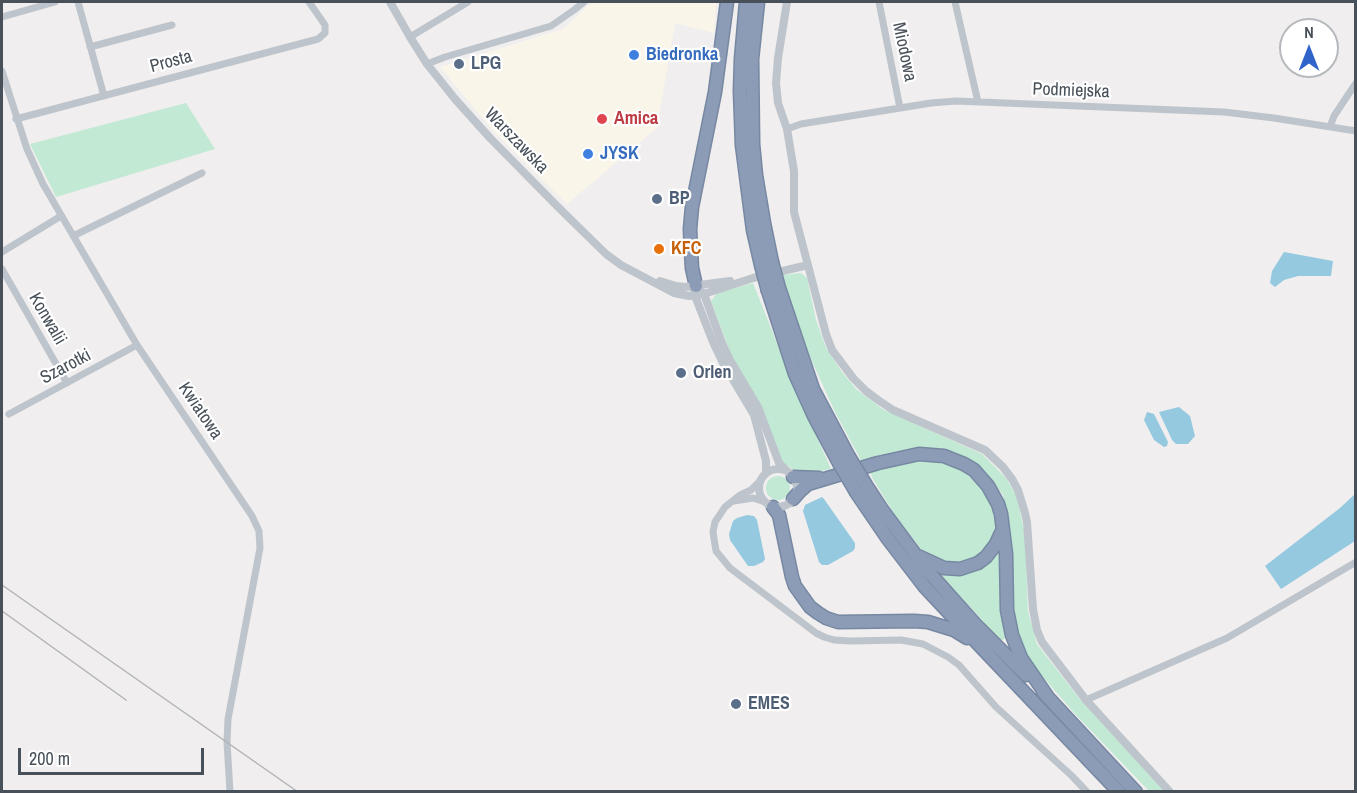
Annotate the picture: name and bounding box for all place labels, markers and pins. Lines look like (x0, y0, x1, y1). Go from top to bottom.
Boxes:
place label: Biedronka (646, 44, 718, 66)
marker: Biedronka (627, 48, 641, 62)
place label: LPG (471, 53, 501, 75)
marker: LPG (452, 57, 466, 71)
place label: Amica (614, 108, 658, 130)
marker: Amica (595, 112, 609, 126)
place label: JYSK (600, 143, 639, 165)
marker: JYSK (581, 147, 595, 161)
place label: BP (669, 188, 690, 210)
marker: BP (650, 192, 664, 206)
place label: KFC (671, 238, 701, 260)
marker: KFC (652, 242, 666, 256)
place label: Orlen (693, 362, 732, 384)
marker: Orlen (674, 366, 688, 380)
place label: EMES (748, 693, 790, 715)
marker: EMES (729, 697, 743, 711)

